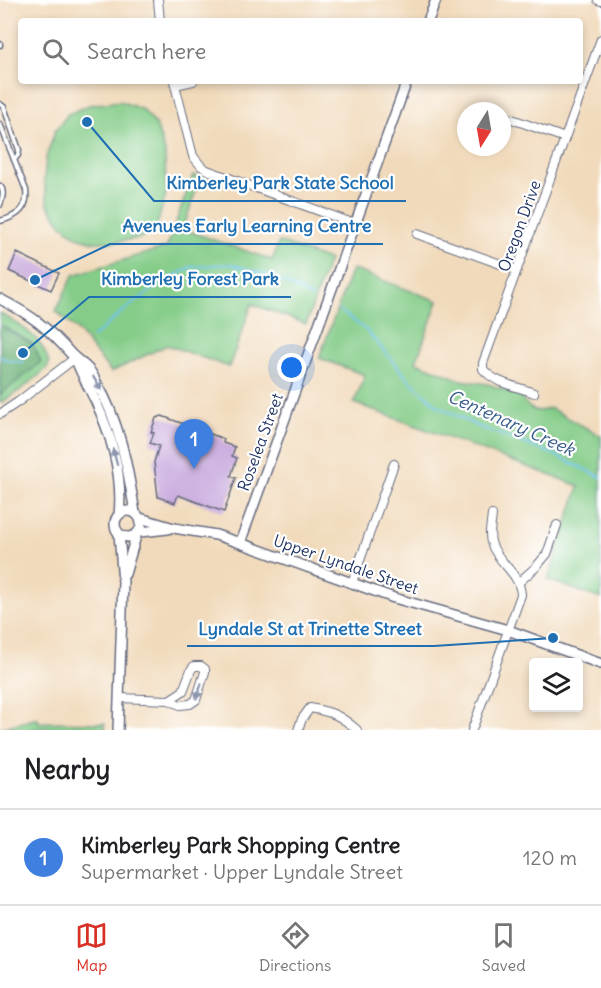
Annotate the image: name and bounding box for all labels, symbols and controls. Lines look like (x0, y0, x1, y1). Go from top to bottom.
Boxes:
search box (18, 18, 583, 84)
icon: search (39, 35, 72, 68)
text: Search here (87, 37, 206, 65)
north arrow (457, 102, 511, 156)
callout: Kimberley Park State School (154, 165, 406, 201)
text: Kimberley Park State School (166, 171, 394, 194)
street label: Oregon Drive (493, 178, 545, 274)
callout: Avenues Early Learning Centre (110, 208, 383, 244)
text: Avenues Early Learning Centre (123, 214, 372, 237)
callout: Kimberley Forest Park (89, 261, 291, 297)
text: Kimberley Forest Park (101, 267, 279, 290)
your location (277, 353, 306, 382)
one-way arrow (92, 375, 102, 392)
water label: Centenary Creek (444, 384, 580, 462)
street label: Roselea Street (233, 390, 287, 494)
pin: 1 (174, 420, 214, 469)
one-way arrow (109, 448, 119, 466)
street label: Upper Lyndale Street (271, 530, 422, 598)
callout: Lyndale St at Trinette Street (187, 610, 434, 646)
text: Lyndale St at Trinette Street (198, 617, 423, 640)
map controls (529, 658, 583, 712)
button: layers (529, 658, 583, 712)
one-way arrow (194, 682, 204, 700)
text: Nearby (24, 753, 110, 786)
text: Kimberley Park Shopping Centre (81, 831, 400, 859)
text: 1 (40, 845, 47, 870)
text: 120 m (523, 845, 577, 870)
text: Supermarket · Upper Lyndale Street (81, 859, 403, 884)
tab: Map (75, 919, 108, 975)
tab: Directions (259, 919, 331, 975)
tab: Saved (482, 919, 526, 975)

